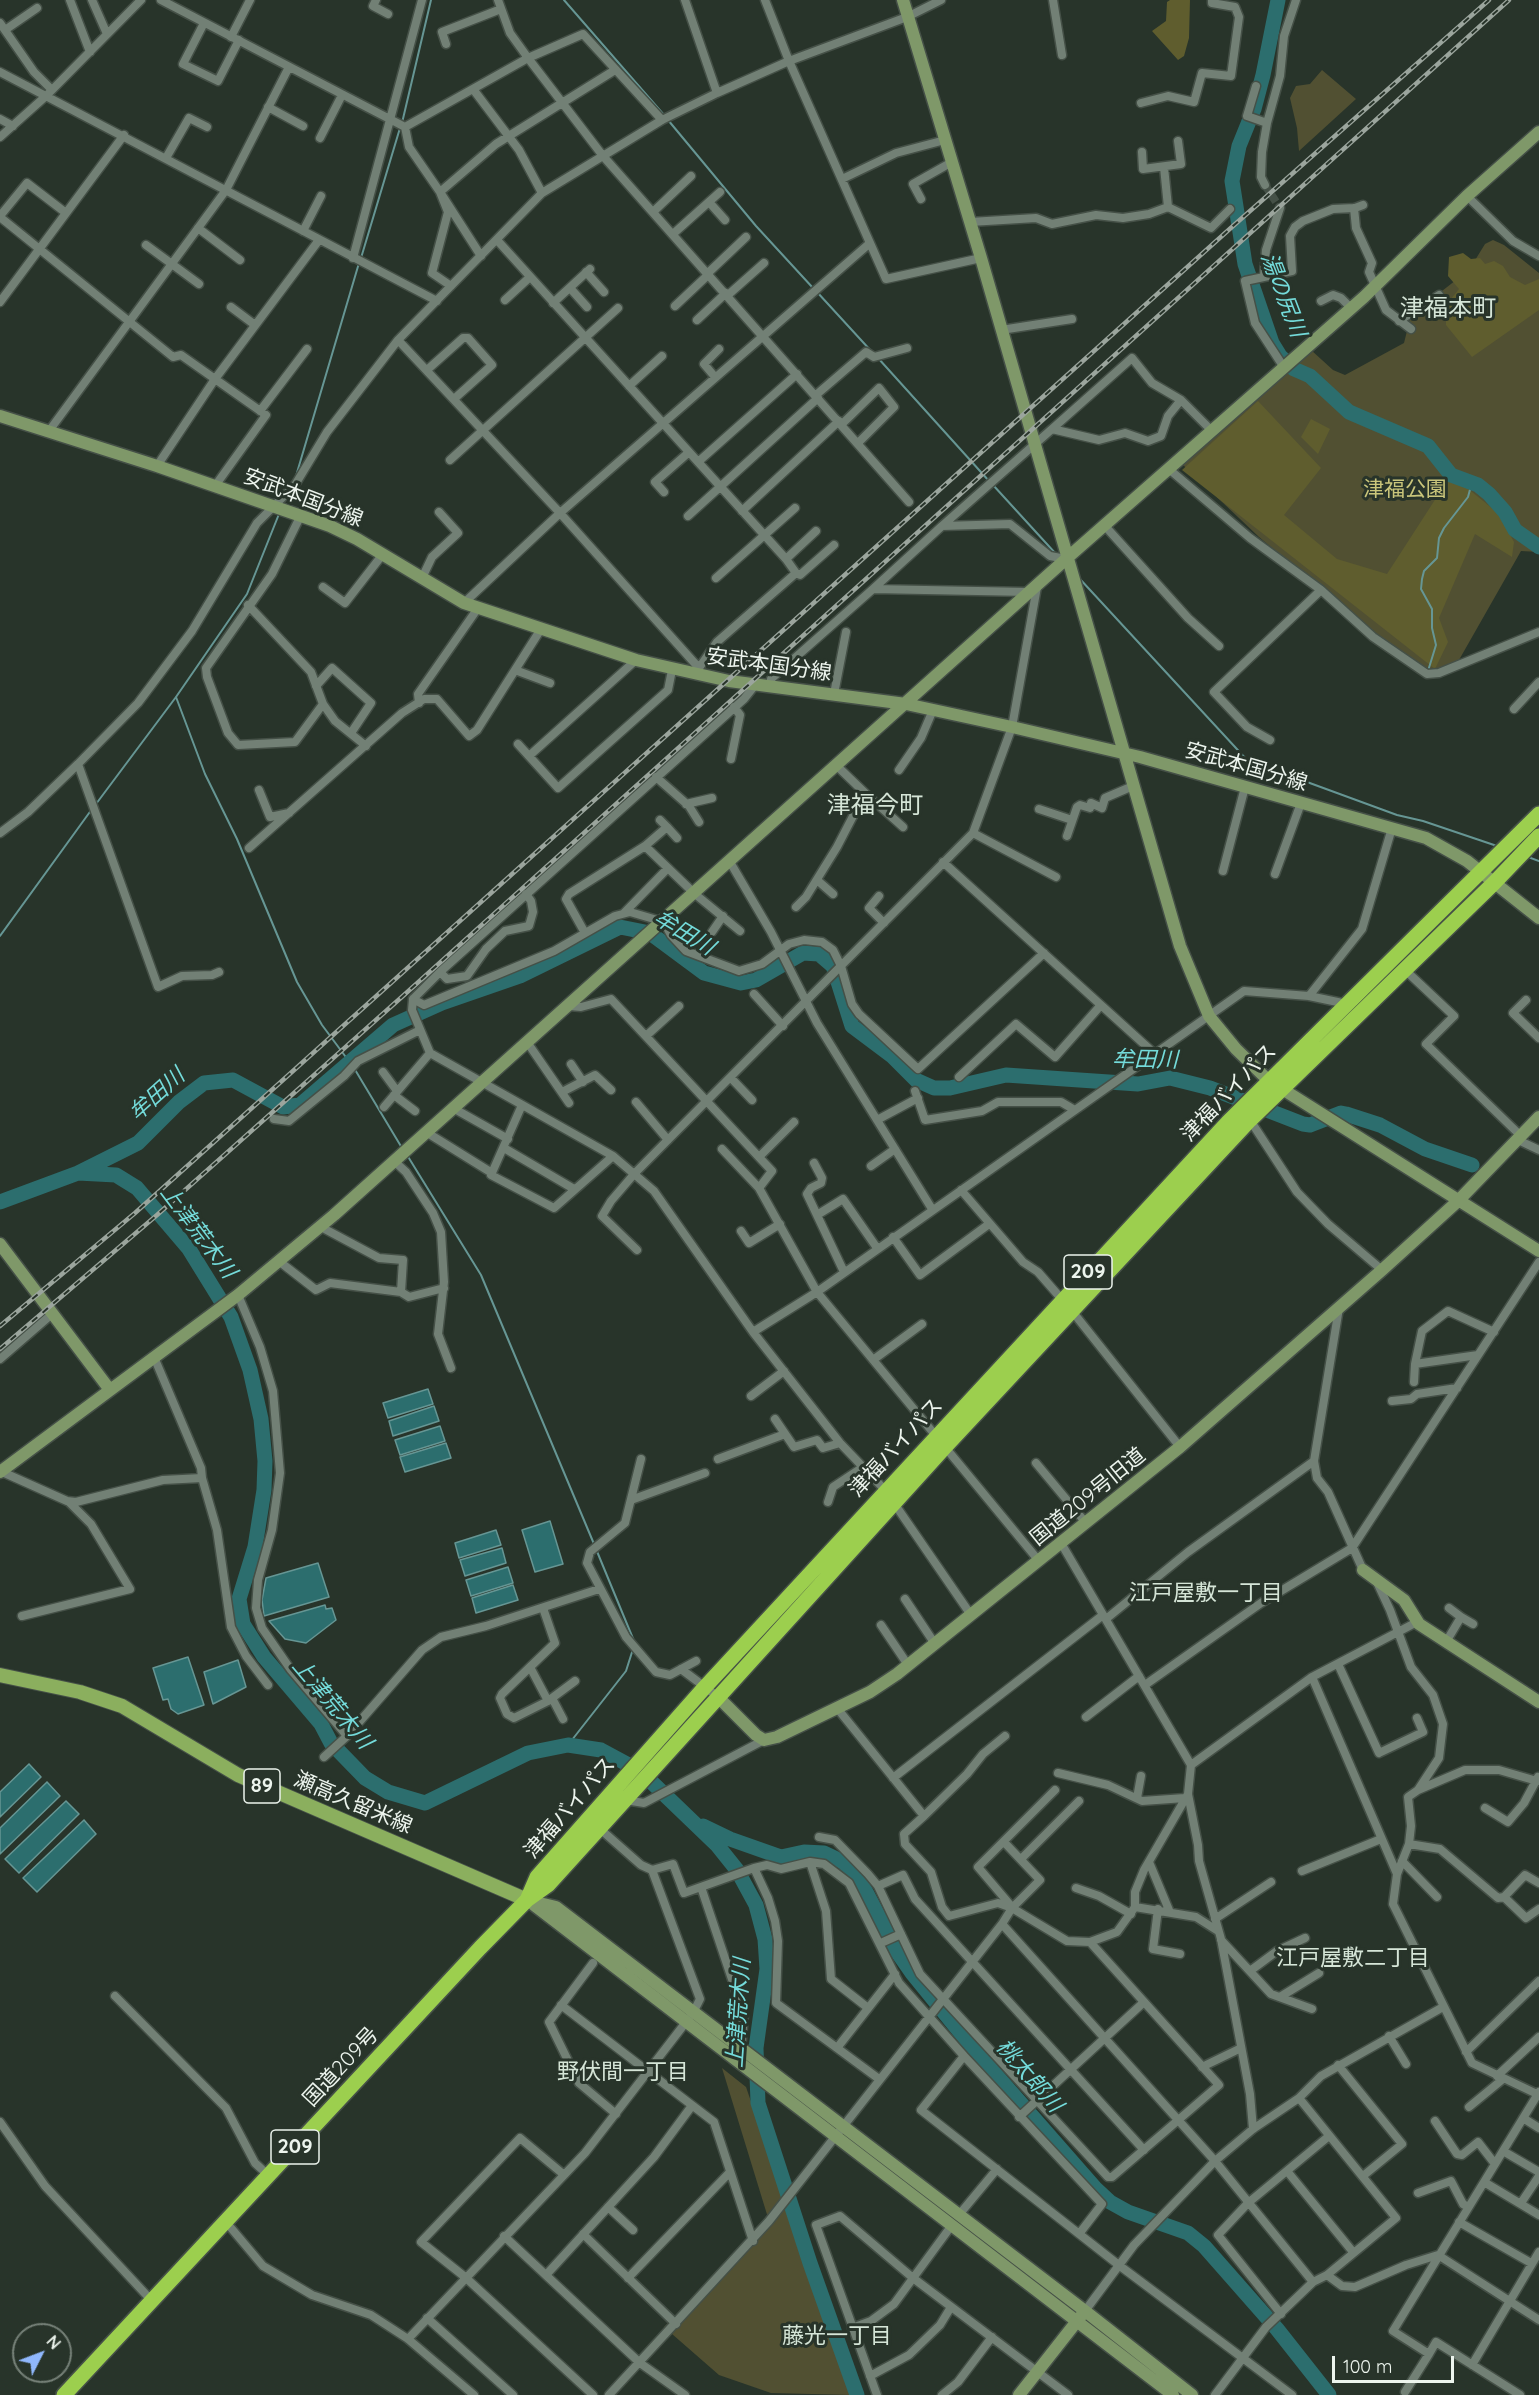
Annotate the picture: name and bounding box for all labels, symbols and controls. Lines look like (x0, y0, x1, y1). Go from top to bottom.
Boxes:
water label: 湯の尻川 (1255, 249, 1311, 341)
district label: 津福本町 (1400, 295, 1496, 323)
street label: 安武本国分線 (240, 464, 366, 532)
park label: 津福公園 (1363, 477, 1447, 503)
street label: 安武本国分線 (705, 644, 833, 686)
street label: 安武本国分線 (1182, 738, 1310, 796)
district label: 津福今町 (827, 792, 923, 820)
water label: 牟田川 (649, 905, 719, 961)
street label: 津福バイパス (1176, 1039, 1282, 1147)
water label: 牟田川 (1112, 1046, 1178, 1074)
water label: 牟田川 (124, 1063, 190, 1127)
water label: 上津荒木川 (154, 1180, 242, 1284)
road number: 209 (1064, 1255, 1112, 1289)
street label: 津福バイパス (844, 1393, 948, 1503)
street label: 国道209号旧道 (1025, 1443, 1151, 1551)
district label: 江戸屋敷一丁目 (1129, 1580, 1283, 1606)
water label: 上津荒木川 (287, 1653, 377, 1755)
street label: 津福バイパス (519, 1752, 621, 1864)
street label: 瀬高久留米線 (290, 1767, 416, 1839)
road number: 89 (244, 1769, 280, 1803)
district label: 江戸屋敷二丁目 (1276, 1945, 1430, 1971)
water label: 上津荒木川 (722, 1957, 756, 2069)
street label: 国道209号 (298, 2022, 384, 2112)
water label: 桃太郎川 (990, 2034, 1068, 2118)
district label: 野伏間一丁目 (557, 2059, 689, 2085)
road number: 209 (271, 2130, 319, 2164)
north arrow (12, 2323, 72, 2383)
district label: 藤光一丁目 (782, 2323, 892, 2349)
text: N (43, 2331, 65, 2353)
scale bar (1335, 2344, 1456, 2382)
text: 100 m (1343, 2355, 1392, 2378)

